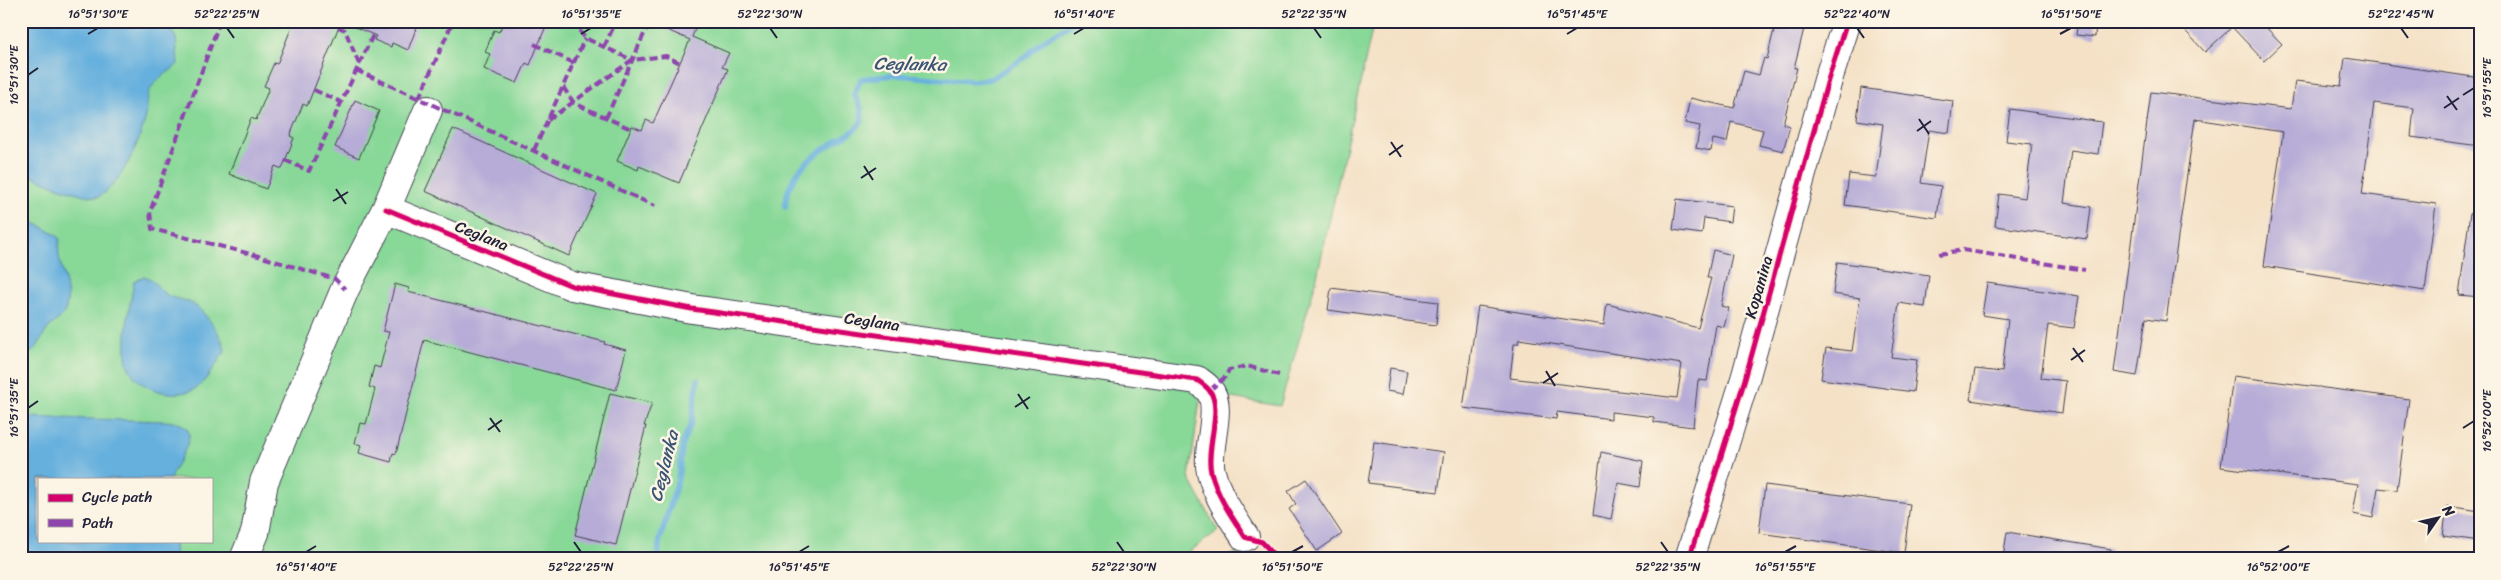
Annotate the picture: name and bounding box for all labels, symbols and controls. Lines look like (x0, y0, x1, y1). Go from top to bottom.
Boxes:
text: 16°51'30"E (68, 3, 129, 25)
text: 52°22'25"N (194, 3, 260, 25)
text: 16°51'35"E (561, 3, 622, 25)
text: 52°22'30"N (737, 3, 803, 25)
text: 16°51'40"E (1054, 3, 1116, 25)
text: 52°22'35"N (1282, 3, 1347, 25)
text: 16°51'45"E (1547, 3, 1609, 25)
text: 52°22'40"N (1824, 3, 1891, 25)
text: 16°51'50"E (2041, 3, 2103, 25)
text: 52°22'45"N (2368, 3, 2435, 25)
text: 16°51'30"E (3, 44, 25, 105)
water label: Ceglanka (874, 47, 948, 81)
text: 16°51'55"E (2476, 56, 2498, 118)
street label: Ceglana (451, 212, 513, 259)
street label: Kopanina (1736, 252, 1781, 322)
street label: Ceglana (842, 303, 901, 340)
text: 16°51'35"E (3, 377, 25, 438)
text: 16°52'00"E (2476, 388, 2498, 452)
water label: Ceglanka (640, 425, 689, 505)
legend (38, 478, 212, 542)
text: Cycle path (82, 484, 153, 510)
north arrow (2414, 492, 2464, 542)
text: N (2435, 499, 2462, 522)
text: Path (82, 510, 113, 536)
text: 16°51'40"E (276, 556, 338, 578)
text: 52°22'25"N (548, 556, 614, 578)
text: 16°51'45"E (769, 556, 831, 578)
text: 52°22'30"N (1091, 556, 1157, 578)
text: 16°51'50"E (1262, 556, 1324, 578)
text: 52°22'35"N (1636, 556, 1701, 578)
text: 16°51'55"E (1755, 556, 1817, 578)
text: 16°52'00"E (2247, 556, 2311, 578)

